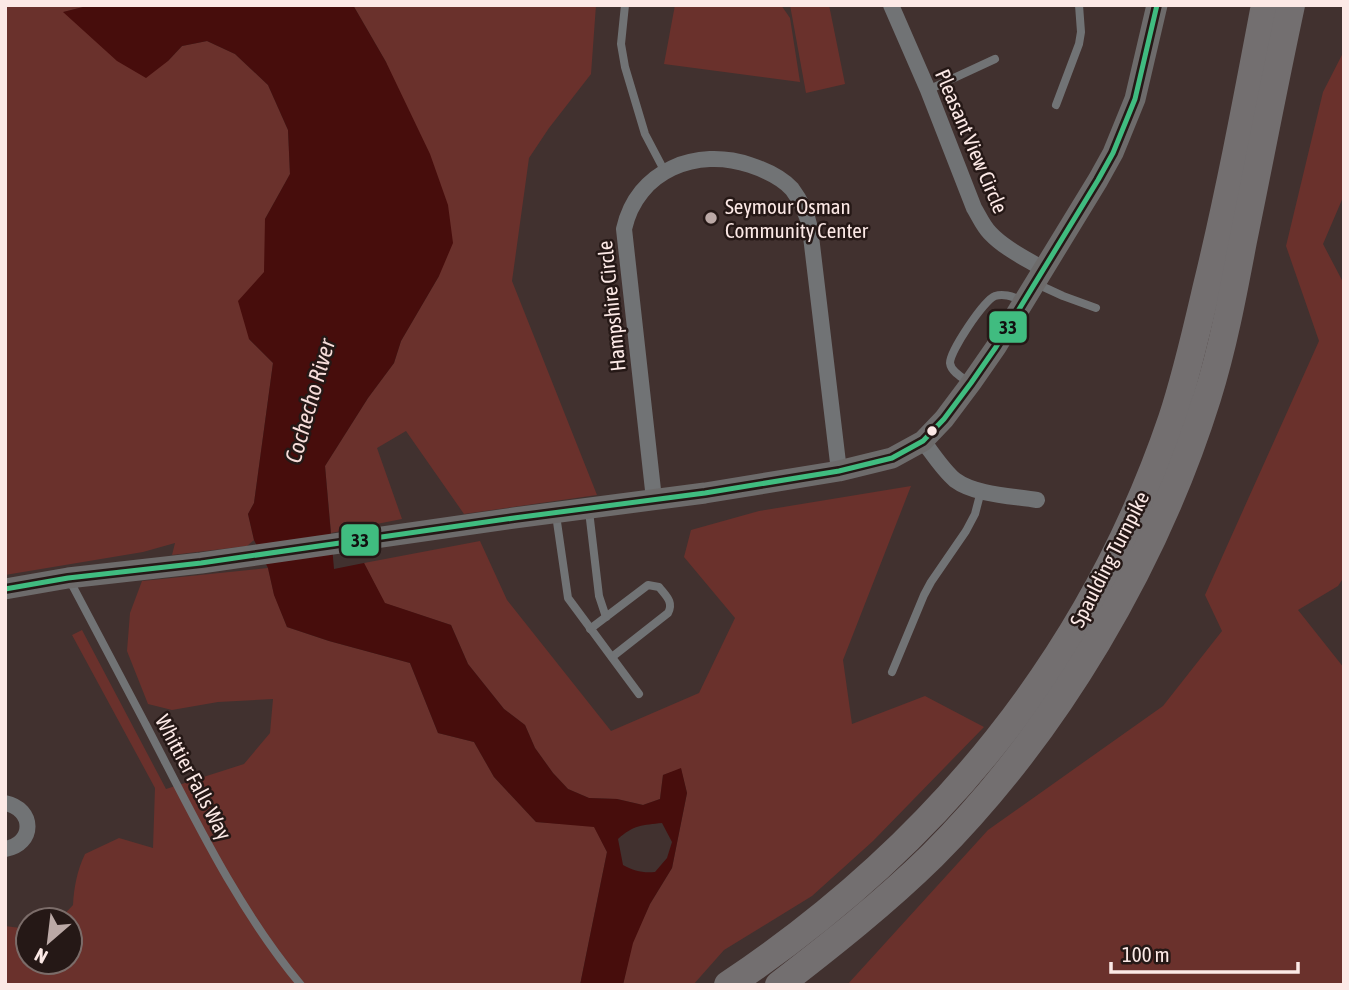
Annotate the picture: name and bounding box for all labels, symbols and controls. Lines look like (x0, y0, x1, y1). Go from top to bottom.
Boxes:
street label: Pleasant View Circle (931, 65, 1013, 217)
place label: Seymour Osman Community Center (725, 194, 869, 242)
marker: Seymour Osman Community Center (703, 210, 719, 226)
street label: Hampshire Circle (592, 239, 630, 373)
line badge: 33 (988, 310, 1028, 344)
text: 33 (999, 316, 1017, 338)
water label: Cochecho River (280, 335, 340, 466)
unlabelled marker (925, 424, 939, 438)
street label: Spaulding Turnpike (1065, 487, 1153, 631)
line badge: 33 (340, 523, 380, 557)
text: 33 (351, 529, 369, 551)
street label: Whittier Falls Way (151, 710, 237, 844)
north arrow (14, 906, 84, 976)
scale bar (1111, 930, 1298, 974)
text: 100 m (1122, 942, 1170, 966)
text: N (31, 944, 51, 968)

